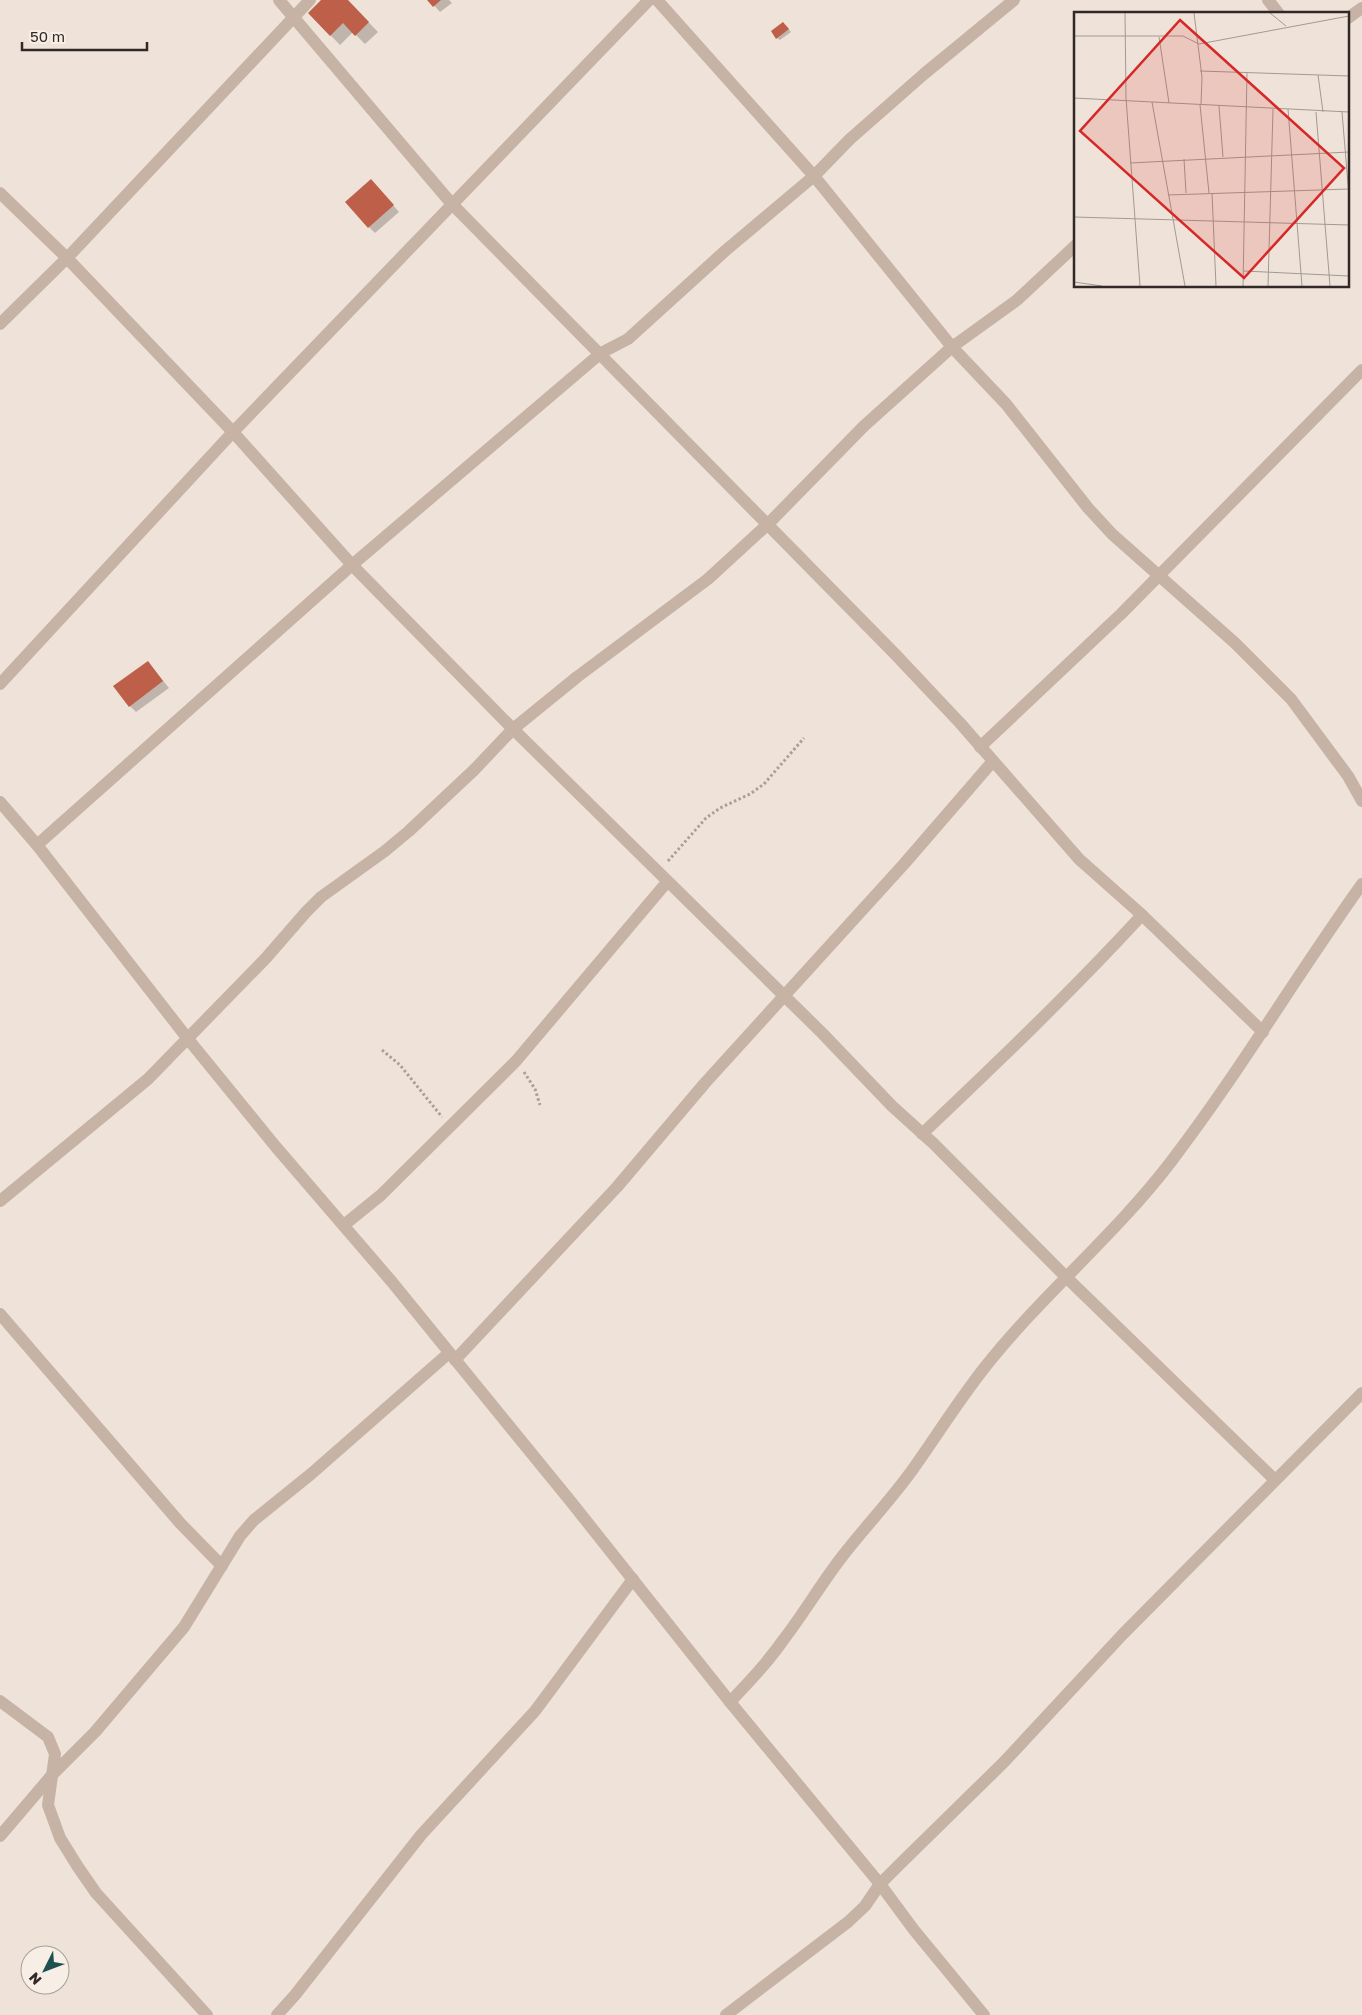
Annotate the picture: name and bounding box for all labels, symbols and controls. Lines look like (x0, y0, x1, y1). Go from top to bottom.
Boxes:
inset map (1074, 12, 1350, 288)
scale bar (22, 20, 148, 52)
text: 50 m (30, 27, 65, 45)
north arrow (20, 1945, 70, 1995)
text: N (25, 1969, 45, 1989)

